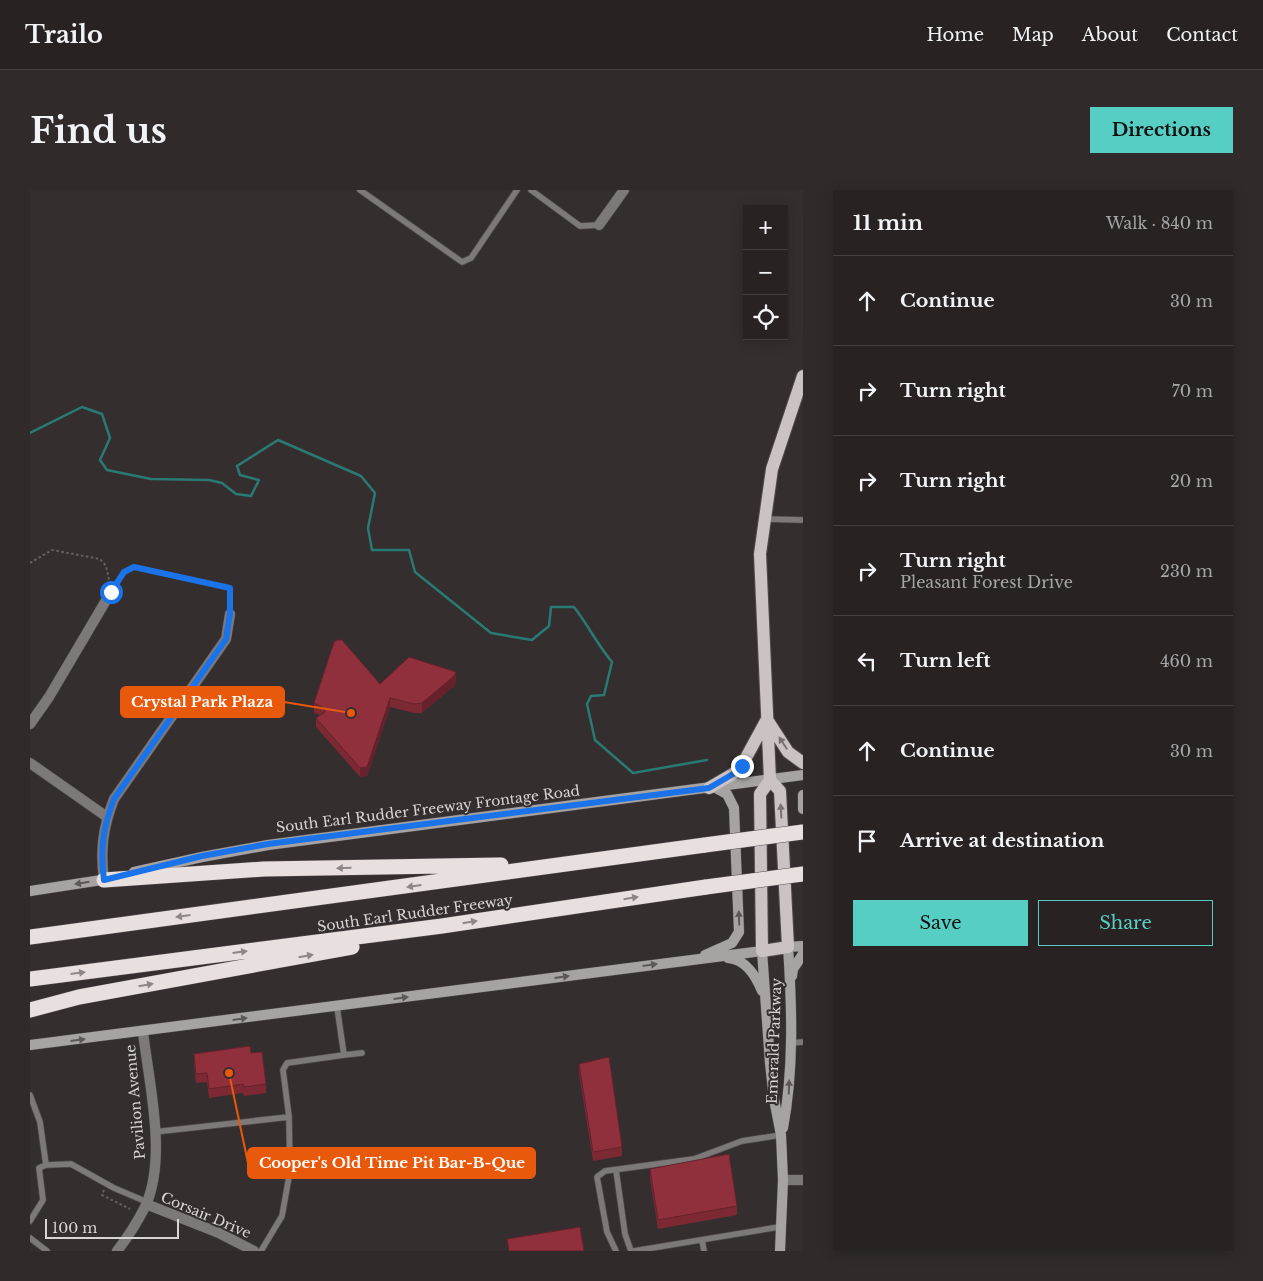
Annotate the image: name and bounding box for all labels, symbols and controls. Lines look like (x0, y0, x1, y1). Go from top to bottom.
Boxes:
text: Trailo (25, 20, 103, 49)
text: Home (926, 24, 984, 46)
text: Map (1012, 24, 1054, 46)
text: About (1082, 24, 1138, 46)
text: Contact (1166, 24, 1238, 46)
button: Directions (1090, 107, 1233, 153)
text: Find us (30, 109, 167, 152)
map controls (743, 205, 788, 340)
button: + (743, 205, 788, 250)
text: 11 min (853, 210, 923, 236)
text: Walk · 840 m (1106, 213, 1213, 233)
button: − (743, 250, 788, 295)
icon: ahead (853, 287, 881, 315)
text: Continue (900, 289, 995, 312)
text: 30 m (1170, 291, 1213, 311)
button: locate (743, 295, 788, 340)
icon: right (853, 377, 881, 405)
text: Turn right (900, 379, 1006, 402)
text: 70 m (1172, 381, 1213, 401)
icon: right (853, 467, 881, 495)
text: Turn right (900, 469, 1006, 492)
text: 20 m (1170, 471, 1213, 491)
text: Turn right (900, 549, 1006, 572)
icon: right (853, 557, 881, 585)
text: 230 m (1160, 561, 1213, 581)
text: Pleasant Forest Drive (900, 572, 1073, 592)
route start (100, 581, 123, 604)
icon: left (853, 647, 881, 675)
text: Turn left (900, 649, 991, 672)
text: 460 m (1160, 651, 1213, 671)
callout: Crystal Park Plaza (121, 687, 284, 717)
text: Crystal Park Plaza (131, 692, 273, 711)
one-way arrow (778, 737, 787, 750)
icon: ahead (853, 737, 881, 765)
text: Continue (900, 739, 995, 762)
text: 30 m (1170, 741, 1213, 761)
route end (731, 755, 754, 778)
street label: South Earl Rudder Freeway Frontage Road (275, 781, 582, 837)
one-way arrow (777, 803, 785, 819)
icon: arrive (853, 827, 881, 855)
text: Arrive at destination (900, 829, 1104, 852)
one-way arrow (336, 864, 352, 872)
one-way arrow (73, 880, 89, 888)
one-way arrow (406, 882, 422, 890)
street label: South Earl Rudder Freeway (316, 890, 514, 936)
one-way arrow (623, 894, 639, 902)
button: Save (853, 900, 1028, 946)
button: Share (1038, 900, 1213, 946)
one-way arrow (735, 909, 743, 925)
one-way arrow (175, 912, 191, 920)
one-way arrow (462, 918, 478, 926)
one-way arrow (232, 948, 248, 956)
one-way arrow (298, 951, 314, 959)
one-way arrow (642, 961, 658, 969)
one-way arrow (71, 968, 87, 976)
one-way arrow (554, 973, 570, 981)
street label: Emerald Parkway (763, 977, 785, 1104)
one-way arrow (138, 980, 154, 988)
one-way arrow (393, 994, 409, 1002)
one-way arrow (232, 1015, 248, 1023)
one-way arrow (71, 1036, 87, 1044)
street label: Pavilion Avenue (121, 1044, 149, 1160)
one-way arrow (785, 1078, 793, 1094)
callout: Cooper's Old Time Pit Bar-B-Que (248, 1148, 535, 1178)
text: Cooper's Old Time Pit Bar-B-Que (259, 1153, 525, 1172)
street label: Corsair Drive (158, 1188, 254, 1242)
scale bar (45, 1216, 179, 1239)
text: 100 m (52, 1219, 97, 1237)

